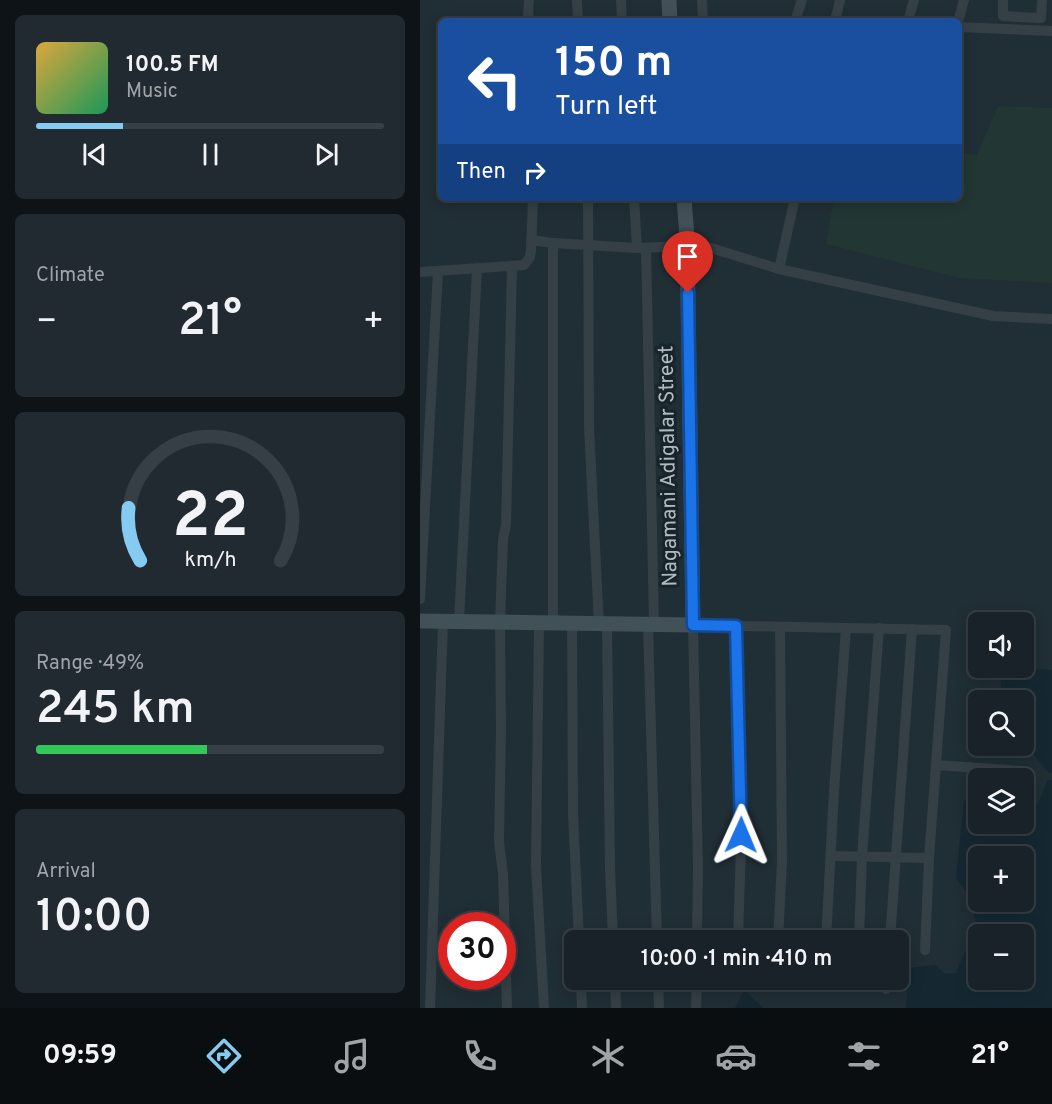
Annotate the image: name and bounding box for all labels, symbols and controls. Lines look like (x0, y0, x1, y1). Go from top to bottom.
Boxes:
text: 150 m (555, 38, 672, 91)
icon: left (456, 42, 534, 120)
text: 100.5 FM (126, 52, 219, 79)
text: Music (126, 79, 178, 105)
text: Turn left (555, 90, 657, 124)
icon: previous (78, 138, 111, 171)
icon: pause (194, 138, 227, 171)
icon: next (310, 138, 343, 171)
icon: right (518, 156, 551, 189)
text: Then (456, 159, 506, 186)
pin (662, 231, 713, 293)
icon: arrive (671, 240, 704, 273)
text: Climate (36, 263, 105, 289)
text: 21° (178, 294, 242, 351)
text: − (36, 302, 57, 344)
text: + (363, 302, 384, 344)
street label: Nagamani Adigalar Street (653, 345, 685, 587)
text: 22 (172, 480, 248, 559)
text: km/h (184, 547, 236, 574)
map controls (968, 612, 1034, 990)
button: sound (968, 612, 1034, 678)
text: Range · 49% (36, 651, 144, 677)
text: 245 km (36, 682, 195, 739)
button: search (968, 690, 1034, 756)
button: layers (968, 768, 1034, 834)
position arrow (709, 803, 773, 867)
button: + (968, 846, 1034, 912)
text: Arrival (36, 859, 96, 885)
text: 10:00 (36, 890, 152, 947)
speed limit sign: 30 (438, 912, 516, 990)
button: − (968, 924, 1034, 990)
text: 10:00 · 1 min · 410 m (641, 946, 832, 973)
icon: directions (203, 1035, 245, 1077)
icon: music (331, 1035, 373, 1077)
icon: phone (459, 1035, 501, 1077)
icon: climate (587, 1035, 629, 1077)
icon: car (715, 1035, 757, 1077)
icon: filters (843, 1035, 885, 1077)
text: 09:59 (43, 1039, 117, 1073)
text: 21° (970, 1039, 1009, 1073)

